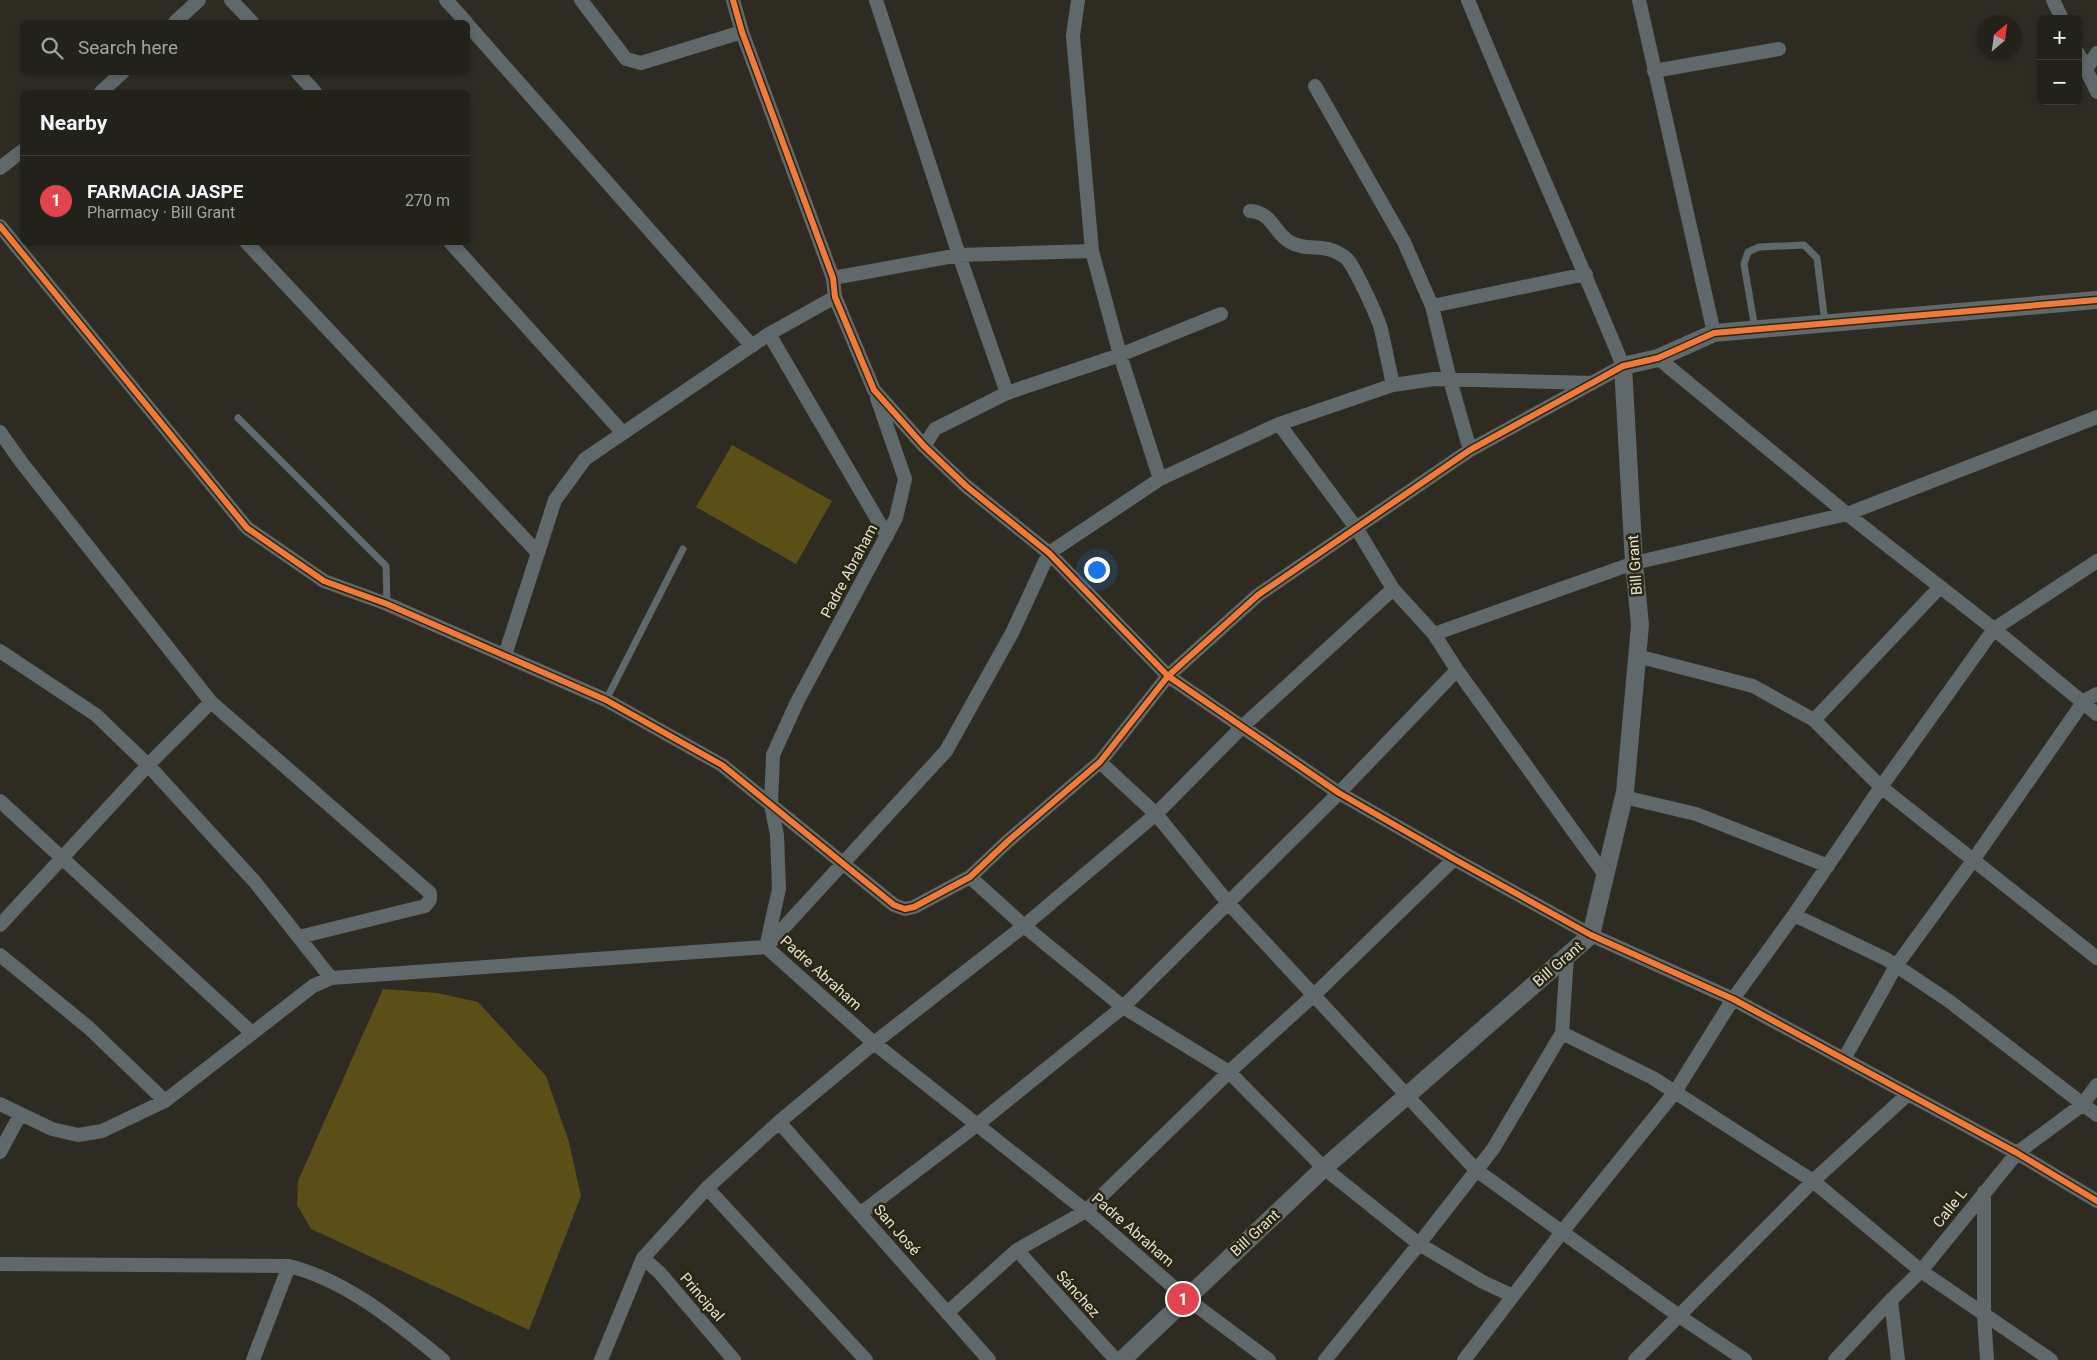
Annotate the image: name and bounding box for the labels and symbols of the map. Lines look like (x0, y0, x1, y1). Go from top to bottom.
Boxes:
north arrow (1977, 15, 2022, 60)
street label: Padre Abraham (817, 521, 881, 621)
street label: Bill Grant (1624, 534, 1646, 596)
your location (1084, 557, 1110, 583)
street label: Padre Abraham (777, 932, 865, 1014)
street label: Bill Grant (1529, 937, 1587, 991)
street label: Calle L (1929, 1185, 1971, 1231)
street label: Padre Abraham (1088, 1189, 1178, 1271)
street label: San José (870, 1201, 924, 1259)
street label: Bill Grant (1227, 1206, 1283, 1260)
street label: Sánchez (1052, 1267, 1104, 1321)
street label: Principal (676, 1269, 728, 1325)
pin: 1 (1167, 1280, 1199, 1318)

